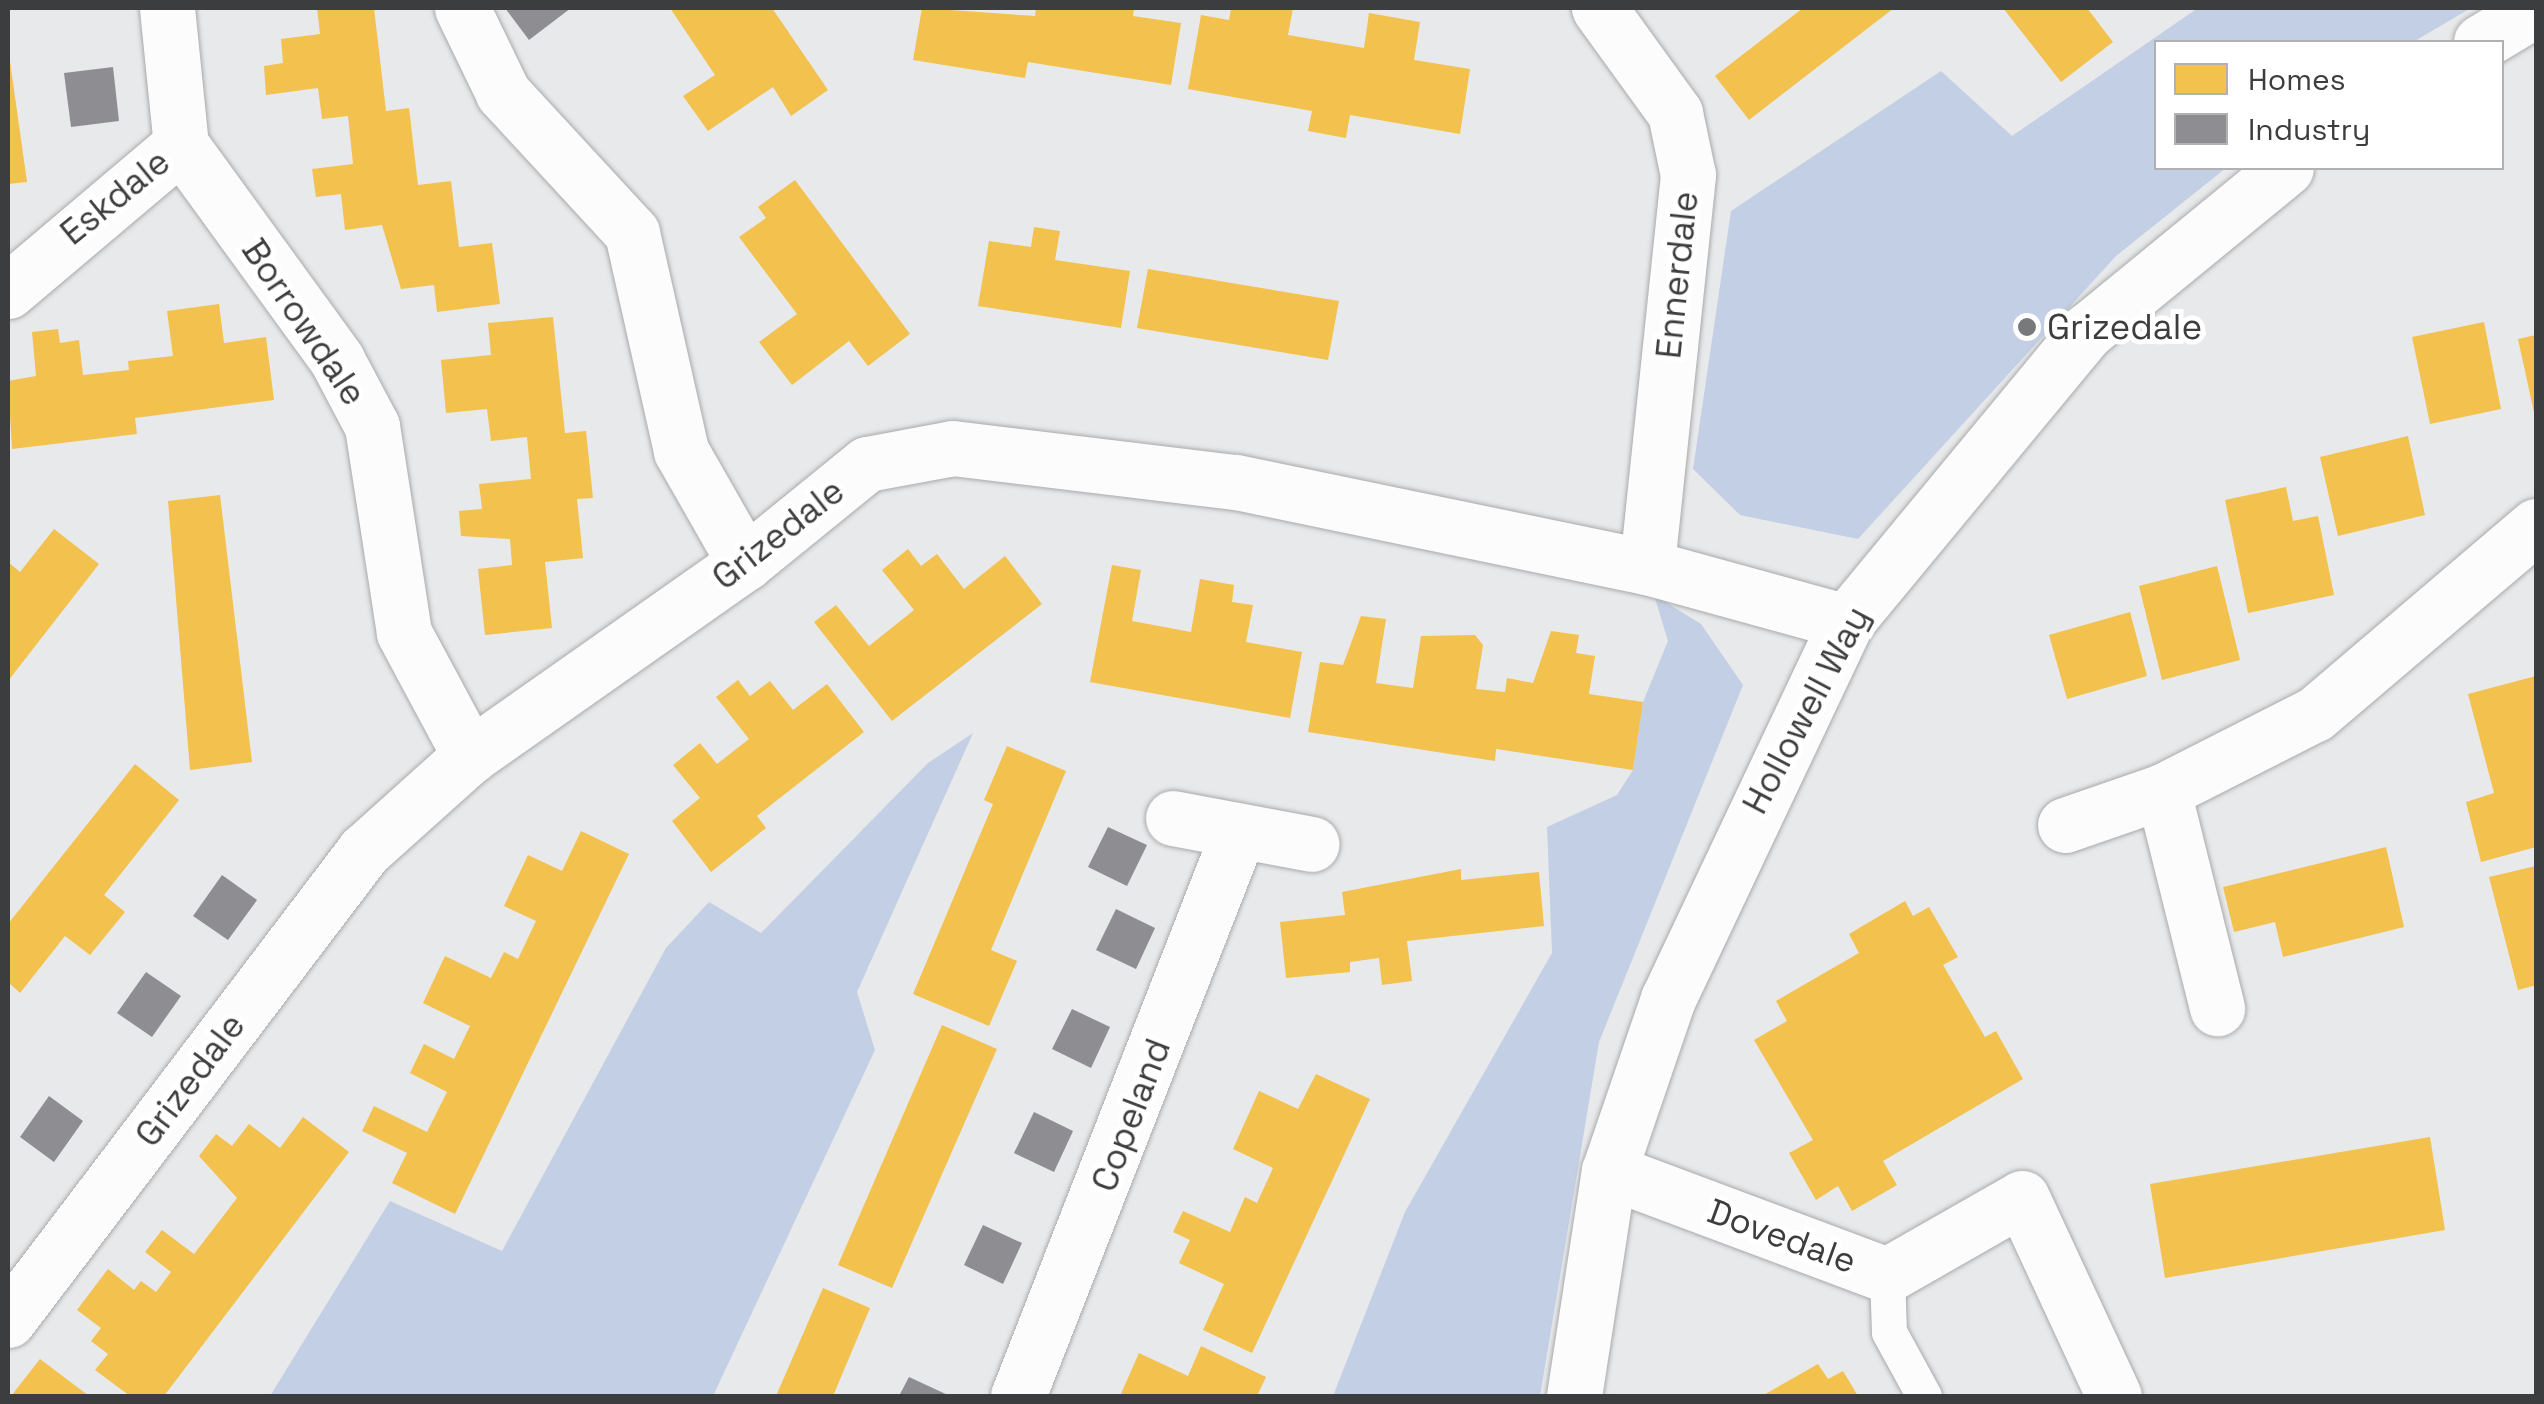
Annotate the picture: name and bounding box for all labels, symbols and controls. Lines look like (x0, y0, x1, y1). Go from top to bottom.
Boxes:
legend (2154, 40, 2504, 170)
text: Homes (2248, 60, 2346, 99)
text: Industry (2248, 110, 2370, 149)
street label: Eskdale (52, 140, 178, 254)
street label: Ennerdale (1647, 189, 1707, 361)
street label: Borrowdale (233, 231, 375, 413)
place label: Grizedale (2047, 306, 2202, 348)
marker: Grizedale (2016, 316, 2038, 338)
street label: Grizedale (704, 470, 852, 598)
street label: Hollowell Way (1734, 599, 1878, 821)
street label: Grizedale (127, 1005, 253, 1155)
street label: Copeland (1083, 1033, 1179, 1197)
street label: Dovedale (1702, 1190, 1862, 1282)

